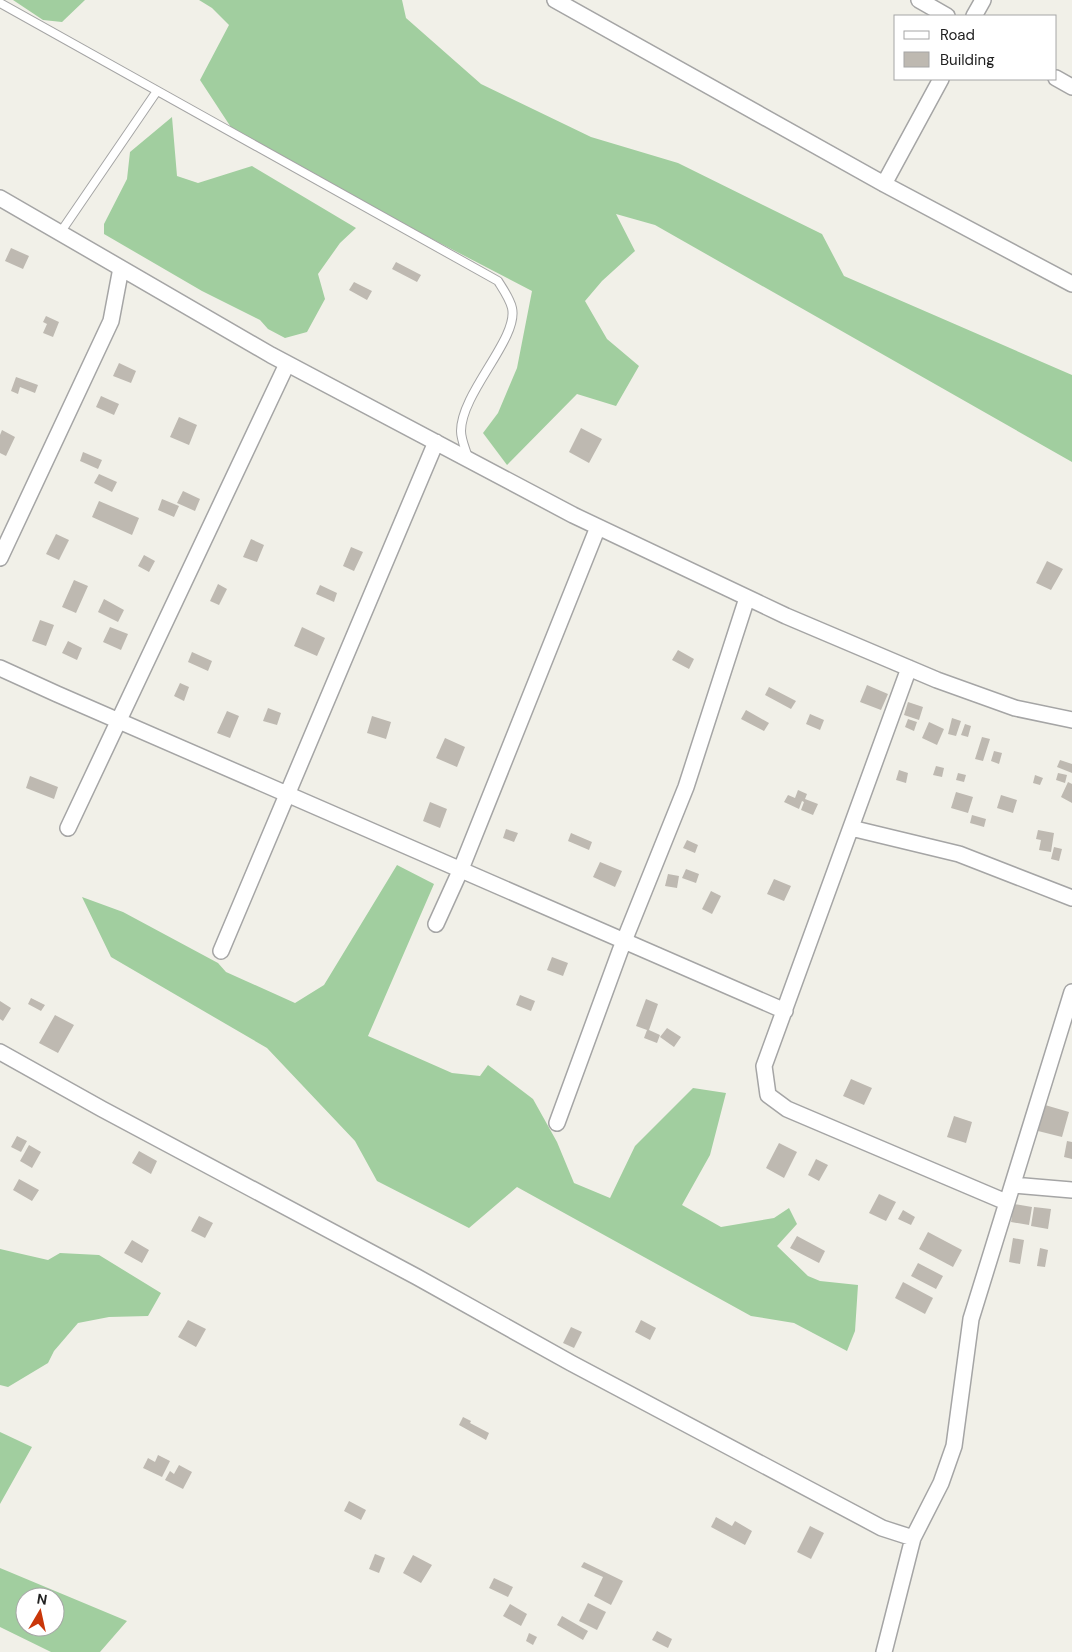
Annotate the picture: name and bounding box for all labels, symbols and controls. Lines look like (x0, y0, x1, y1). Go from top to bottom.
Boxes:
legend (894, 15, 1057, 80)
text: Road (940, 25, 975, 45)
text: Building (940, 50, 995, 70)
north arrow (15, 1587, 65, 1637)
text: N (36, 1589, 48, 1609)

